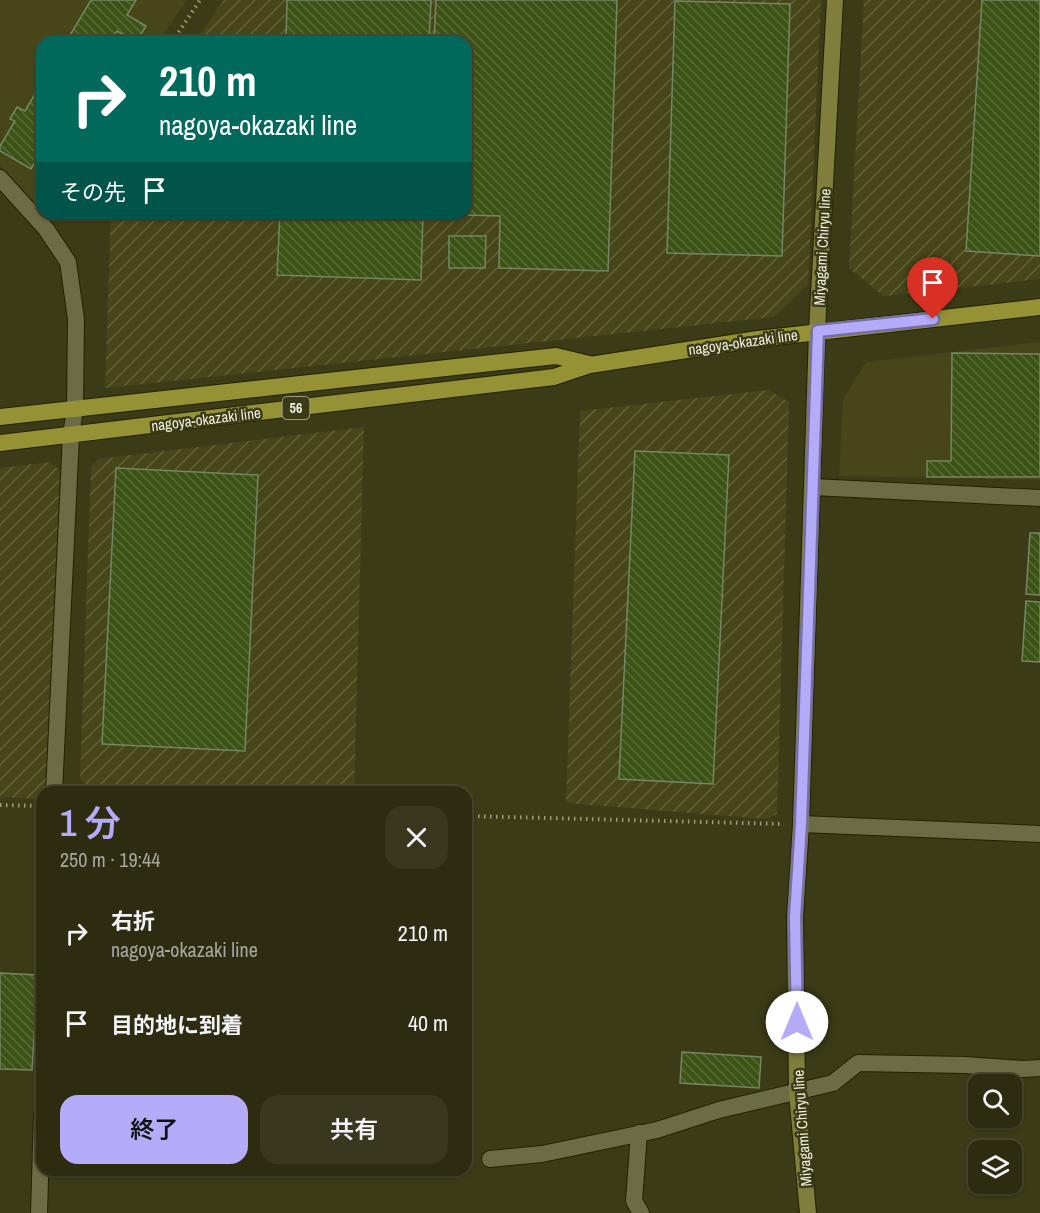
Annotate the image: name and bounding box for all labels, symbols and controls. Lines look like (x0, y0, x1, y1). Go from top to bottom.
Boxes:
text: 210 m (159, 53, 257, 109)
icon: right (60, 60, 138, 138)
text: nagoya-okazaki line (159, 107, 357, 143)
icon: arrive (138, 174, 171, 207)
text: その先 (60, 177, 126, 207)
street label: Miyagami Chiryu line (808, 188, 836, 306)
pin (907, 257, 958, 319)
icon: arrive (916, 266, 949, 299)
street label: nagoya-okazaki line (687, 324, 799, 360)
road number: 56 (282, 397, 310, 419)
street label: nagoya-okazaki line (150, 402, 262, 436)
text: 1 分 (60, 799, 121, 847)
button: close (385, 806, 448, 869)
text: 250 m · 19:44 (60, 846, 160, 873)
text: 右折 (111, 906, 155, 936)
icon: right (60, 917, 93, 950)
text: 210 m (398, 918, 448, 948)
text: nagoya-okazaki line (111, 936, 258, 963)
position arrow (765, 990, 829, 1054)
icon: arrive (60, 1007, 93, 1040)
text: 40 m (408, 1008, 448, 1038)
text: 目的地に到着 (111, 1010, 243, 1040)
street label: Miyagami Chiryu line (787, 1069, 817, 1187)
map controls (968, 1074, 1022, 1194)
button: search (968, 1074, 1022, 1128)
button: 終了 (60, 1095, 248, 1164)
button: 共有 (260, 1095, 448, 1164)
button: layers (968, 1140, 1022, 1194)

